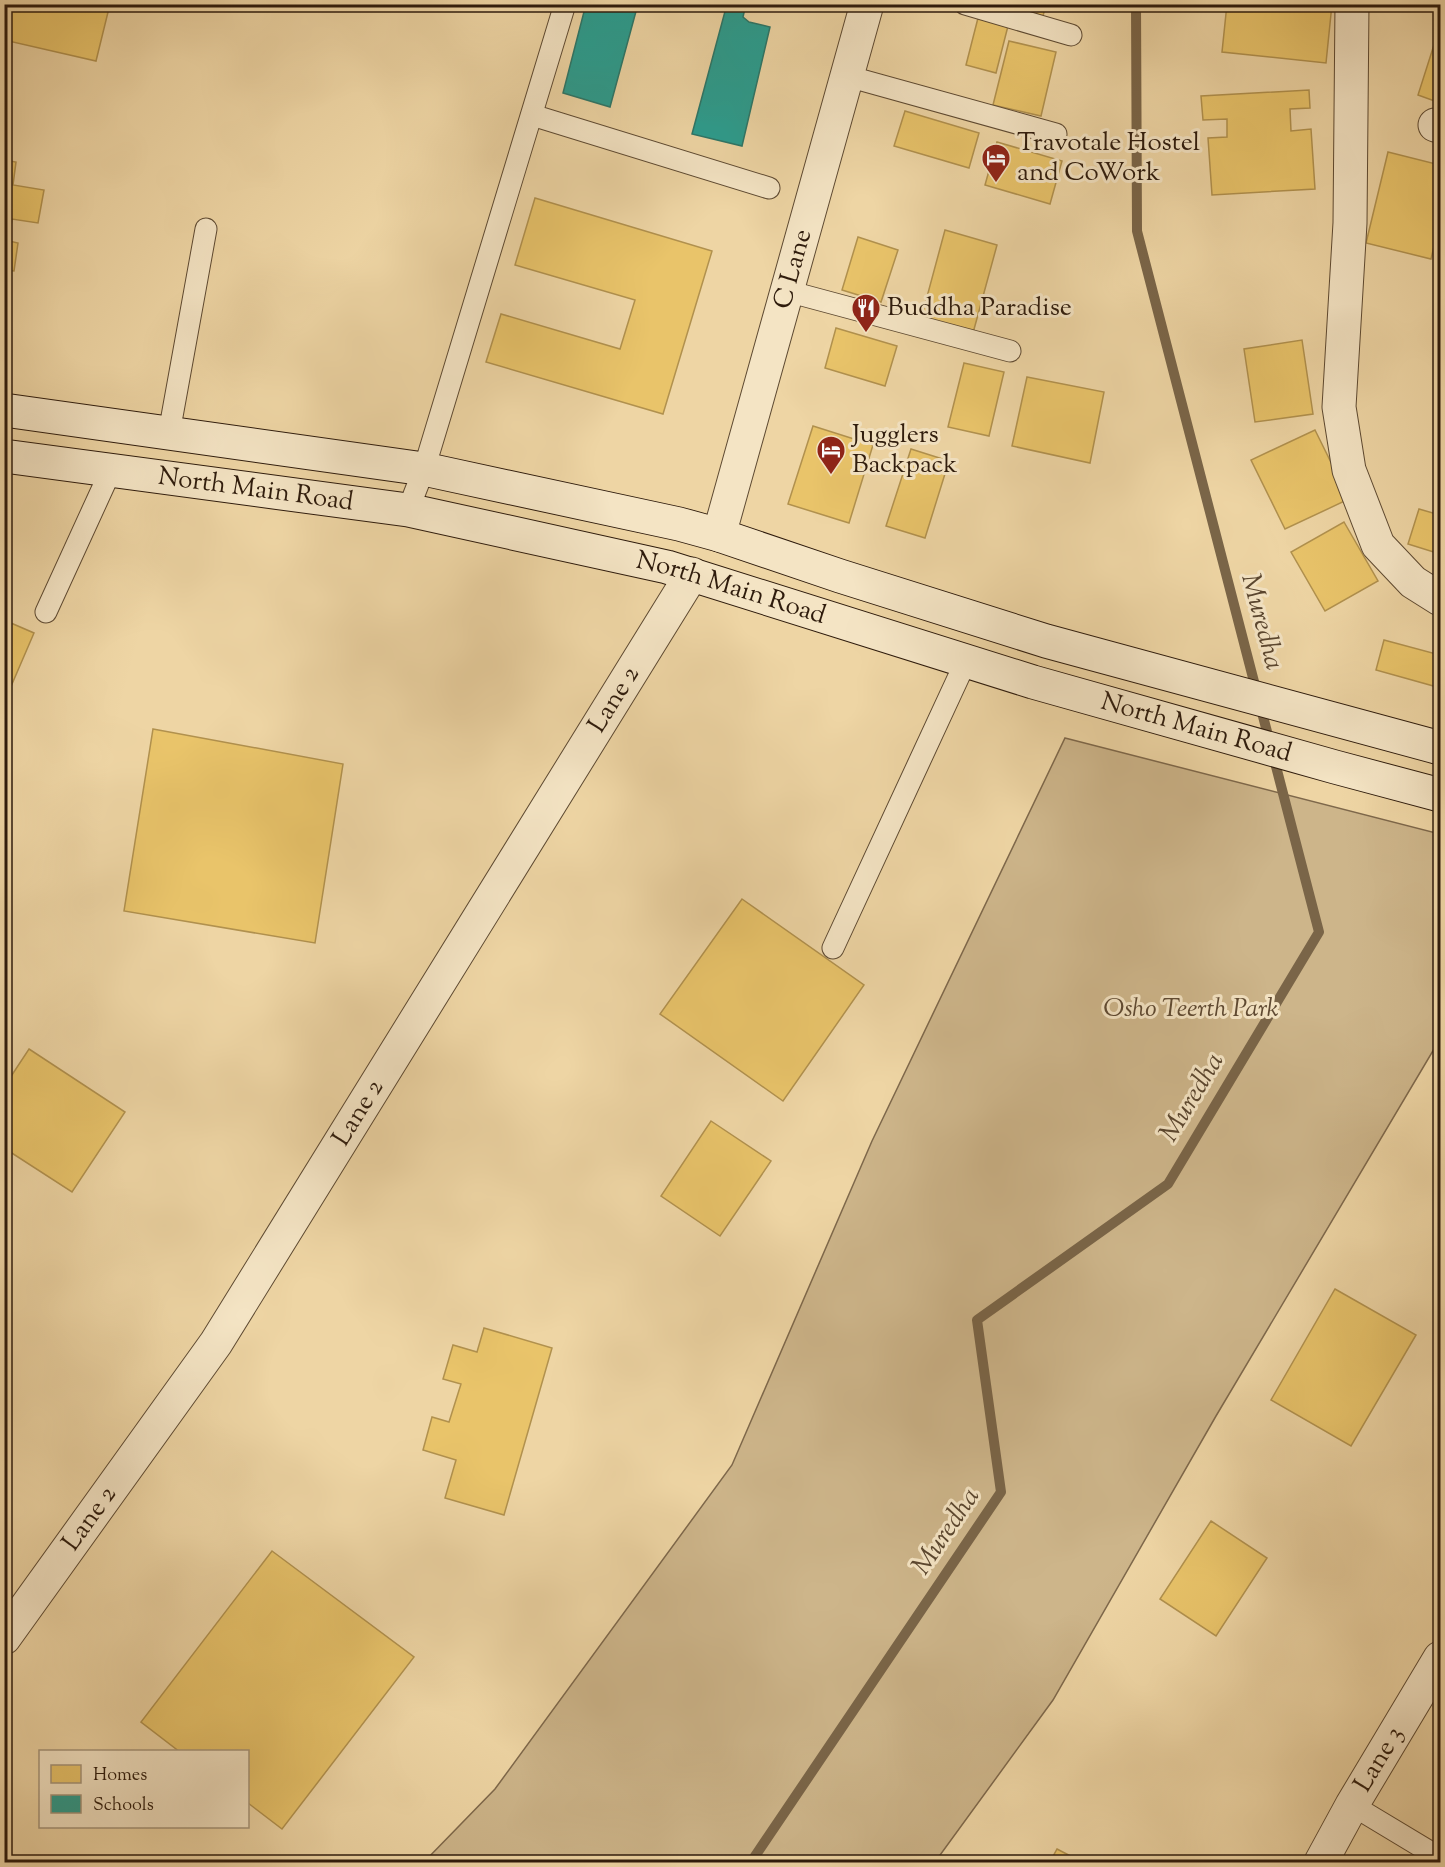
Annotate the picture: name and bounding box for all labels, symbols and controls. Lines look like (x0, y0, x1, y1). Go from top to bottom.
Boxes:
place label: Travotale Hostel and CoWork (1017, 125, 1200, 192)
hotel icon: Travotale Hostel and CoWork (980, 142, 1012, 184)
street label: C Lane (764, 225, 822, 313)
place label: Buddha Paradise (887, 290, 1072, 327)
restaurant icon: Buddha Paradise (850, 292, 882, 334)
place label: Jugglers Backpack (850, 417, 957, 484)
hotel icon: Jugglers Backpack (815, 434, 847, 476)
street label: North Main Road (156, 458, 356, 521)
street label: North Main Road (633, 542, 831, 634)
water label: Muredha (1229, 570, 1293, 674)
street label: Lane 2 (579, 659, 649, 740)
street label: North Main Road (1096, 683, 1296, 772)
park label: Osho Teerth Park (1103, 991, 1279, 1028)
water label: Muredha (1151, 1046, 1235, 1150)
street label: Lane 2 (324, 1072, 393, 1153)
street label: Lane 2 (54, 1478, 126, 1559)
water label: Muredha (903, 1480, 991, 1584)
street label: Lane 3 (1345, 1719, 1413, 1799)
legend (39, 1750, 249, 1828)
text: Homes (93, 1763, 147, 1789)
text: Schools (93, 1793, 154, 1819)

